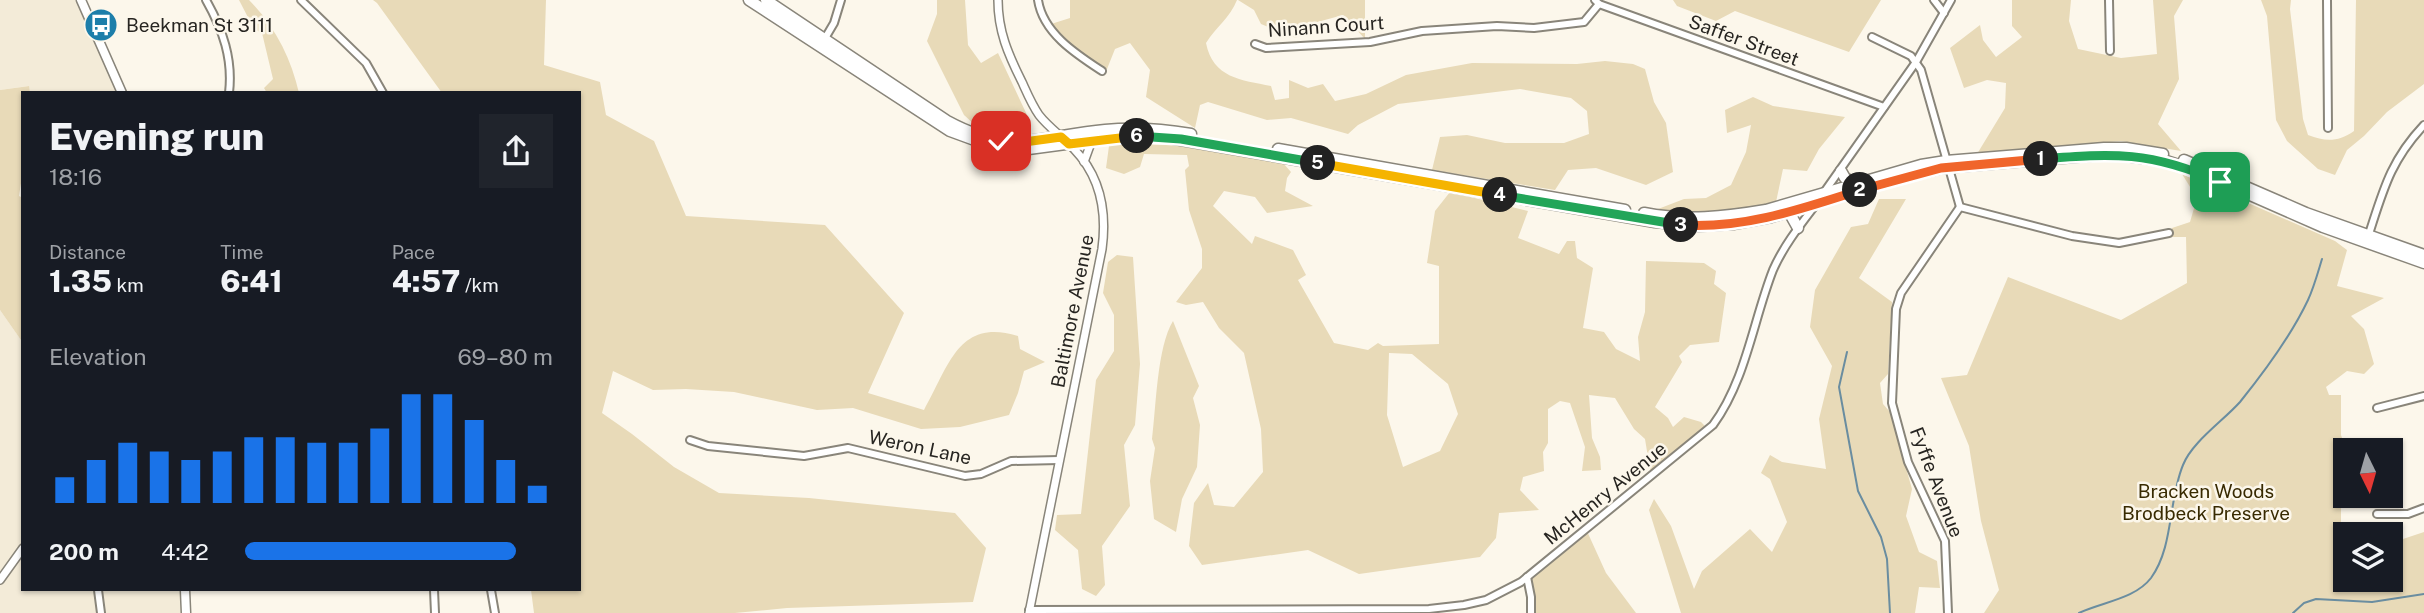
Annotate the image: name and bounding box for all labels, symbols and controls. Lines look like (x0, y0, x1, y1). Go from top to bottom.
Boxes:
bus stop icon: Beekman St 3111 (82, 6, 120, 44)
street label: Saffer Street (1686, 10, 1802, 70)
street label: Ninann Court (1267, 11, 1385, 41)
place label: Beekman St 3111 (126, 14, 273, 36)
pin (971, 111, 1031, 171)
text: Evening run (49, 114, 264, 159)
button: share (479, 114, 553, 188)
pin: 6 (1120, 118, 1154, 154)
icon: check (982, 122, 1020, 160)
text: 6 (1130, 124, 1143, 146)
pin: 1 (2024, 142, 2058, 176)
pin: 5 (1300, 146, 1336, 180)
text: 1 (2036, 147, 2045, 169)
text: 5 (1311, 151, 1324, 173)
pin (2190, 152, 2250, 212)
text: 18:16 (49, 163, 102, 190)
icon: arrive (2201, 163, 2239, 201)
pin: 2 (1842, 172, 1878, 208)
pin: 4 (1482, 178, 1518, 212)
text: 2 (1853, 178, 1866, 200)
text: 4 (1493, 183, 1506, 205)
pin: 3 (1664, 208, 1698, 243)
text: 3 (1674, 213, 1687, 235)
street label: Baltimore Avenue (1046, 233, 1098, 389)
text: Distance (49, 241, 126, 263)
text: Time (220, 241, 264, 263)
text: Pace (392, 241, 435, 263)
text: 1.35 (49, 263, 112, 299)
text: 6:41 (220, 263, 283, 299)
text: 4:57 (392, 263, 460, 299)
text: km (112, 274, 144, 296)
text: /km (460, 274, 499, 296)
text: Elevation (49, 343, 147, 370)
text: 69–80 m (457, 343, 553, 370)
street label: Fyffe Avenue (1906, 424, 1968, 540)
street label: Weron Lane (867, 425, 973, 469)
street label: McHenry Avenue (1540, 437, 1670, 549)
north arrow (2333, 438, 2403, 508)
map controls (2333, 438, 2403, 592)
park label: Bracken Woods Brodbeck Preserve (2122, 480, 2290, 524)
button: layers (2333, 522, 2403, 592)
text: 200 m (49, 538, 119, 565)
text: 4:42 (161, 538, 209, 565)

